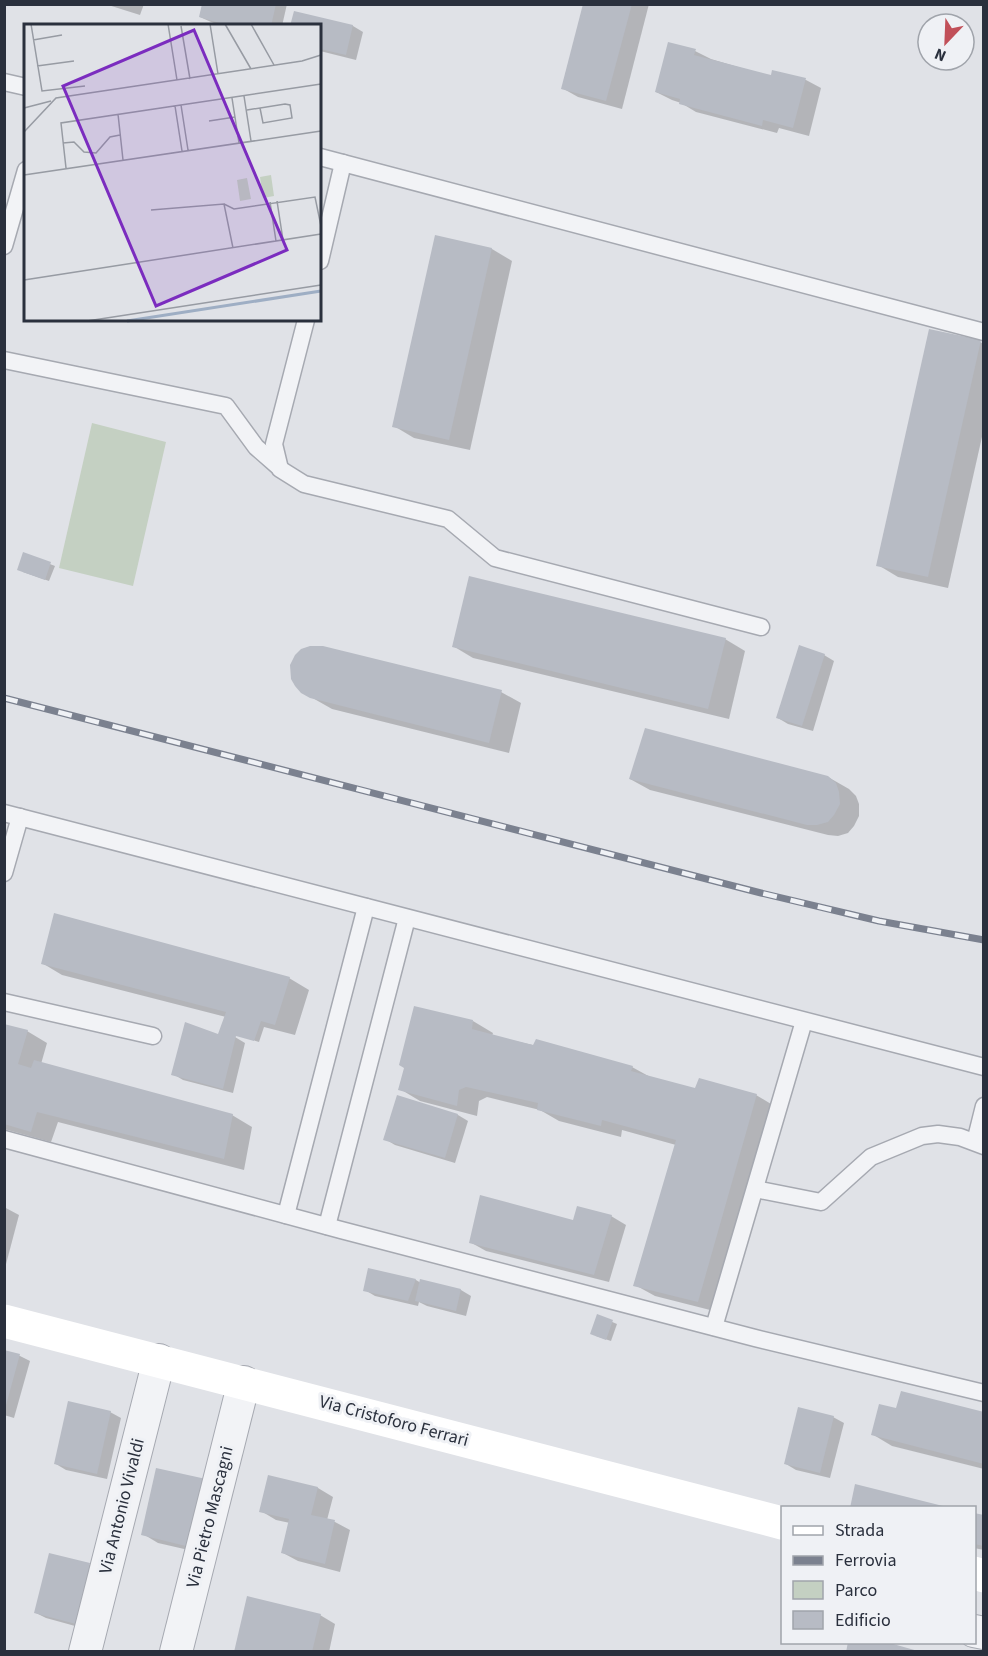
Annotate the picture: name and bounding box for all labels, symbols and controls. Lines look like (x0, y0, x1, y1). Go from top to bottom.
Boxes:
north arrow (916, 12, 976, 72)
inset map (24, 24, 321, 321)
text: N (931, 43, 950, 67)
street label: Via Cristoforo Ferrari (317, 1389, 471, 1453)
street label: Via Antonio Vivaldi (93, 1436, 151, 1576)
street label: Via Pietro Mascagni (180, 1443, 240, 1591)
legend (781, 1506, 976, 1644)
text: Strada (835, 1518, 884, 1543)
text: Ferrovia (835, 1548, 896, 1573)
text: Parco (835, 1578, 877, 1603)
text: Edificio (835, 1608, 891, 1633)

